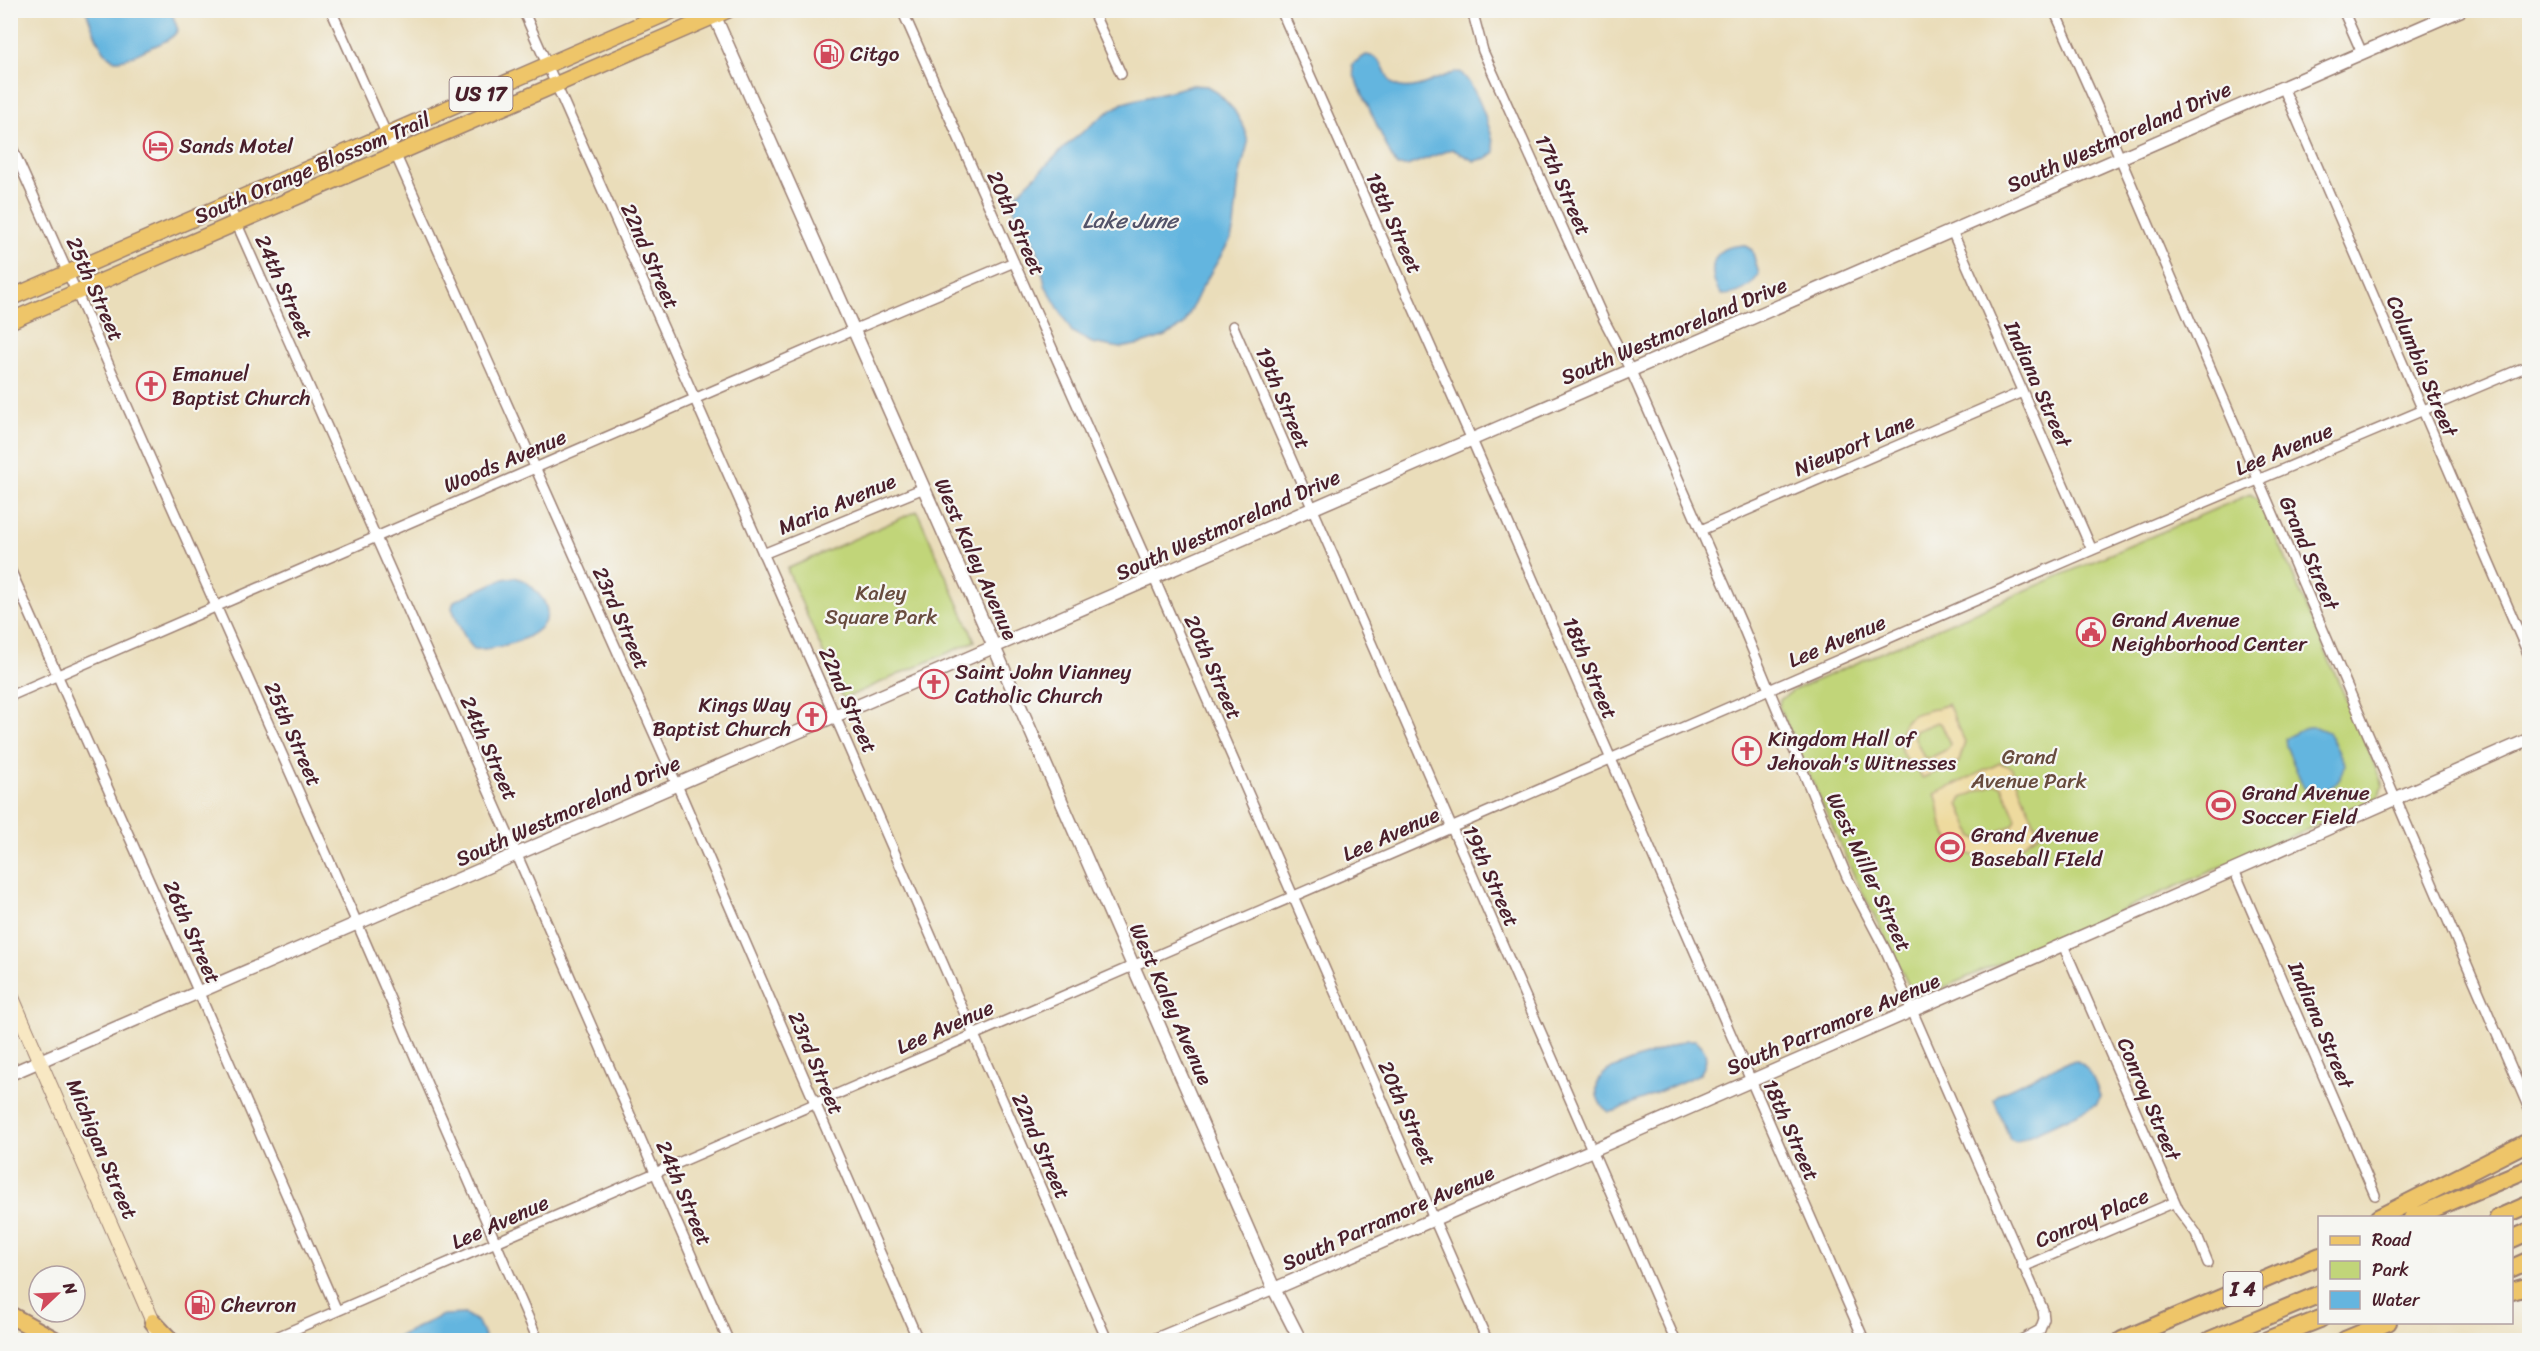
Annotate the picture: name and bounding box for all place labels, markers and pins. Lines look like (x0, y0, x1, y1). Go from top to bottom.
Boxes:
place label: Citgo (850, 35, 900, 73)
fuel station icon: Citgo (813, 38, 845, 70)
place label: Sands Motel (179, 127, 294, 165)
hotel icon: Sands Motel (142, 130, 174, 162)
place label: Emanuel Baptist Church (172, 355, 311, 417)
church icon: Emanuel Baptist Church (135, 370, 167, 402)
place label: Grand Avenue Neighborhood Center (2112, 601, 2308, 663)
public building icon: Grand Avenue Neighborhood Center (2075, 616, 2107, 648)
place label: Saint John Vianney Catholic Church (955, 653, 1131, 715)
church icon: Saint John Vianney Catholic Church (918, 668, 950, 700)
place label: Kings Way Baptist Church (652, 686, 791, 748)
church icon: Kings Way Baptist Church (796, 701, 828, 733)
place label: Kingdom Hall of Jehovah's Witnesses (1767, 720, 1956, 782)
church icon: Kingdom Hall of Jehovah's Witnesses (1731, 735, 1763, 767)
place label: Grand Avenue Soccer Field (2242, 774, 2370, 836)
sports icon: Grand Avenue Soccer Field (2205, 789, 2237, 821)
place label: Grand Avenue Baseball FIeld (1971, 816, 2104, 878)
sports icon: Grand Avenue Baseball FIeld (1934, 831, 1966, 863)
place label: Chevron (221, 1286, 296, 1324)
fuel station icon: Chevron (184, 1289, 216, 1321)

